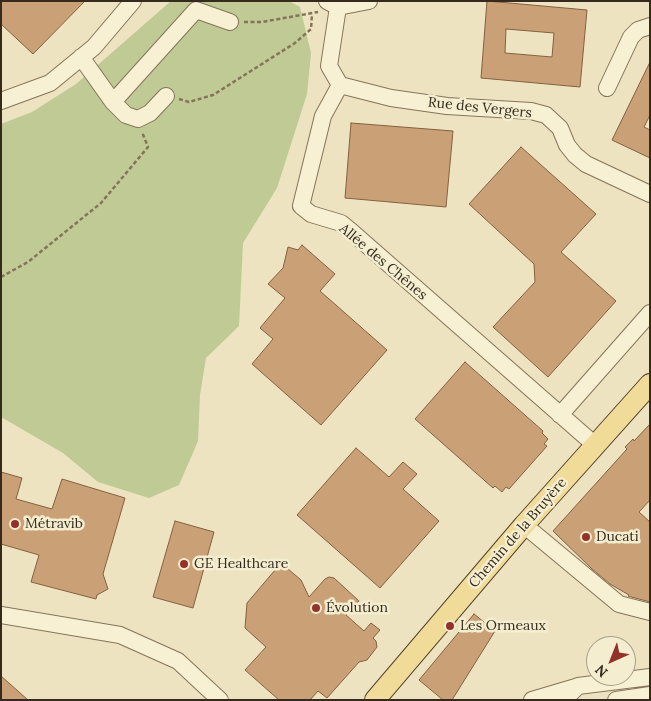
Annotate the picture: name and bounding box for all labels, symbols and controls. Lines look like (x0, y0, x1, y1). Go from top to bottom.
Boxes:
street label: Rue des Vergers (427, 94, 533, 122)
street label: Allée des Chênes (336, 220, 430, 304)
street label: Chemin de la Bruyère (466, 475, 570, 591)
place label: Métravib (25, 516, 83, 532)
marker: Métravib (9, 518, 21, 530)
place label: Ducati (596, 529, 639, 545)
marker: Ducati (580, 531, 592, 543)
place label: GE Healthcare (194, 556, 288, 572)
marker: GE Healthcare (178, 558, 190, 570)
place label: Évolution (326, 600, 388, 616)
marker: Évolution (310, 602, 322, 614)
place label: Les Ormeaux (460, 618, 546, 634)
marker: Les Ormeaux (444, 620, 456, 632)
north arrow (586, 636, 636, 686)
text: N (591, 661, 611, 681)

